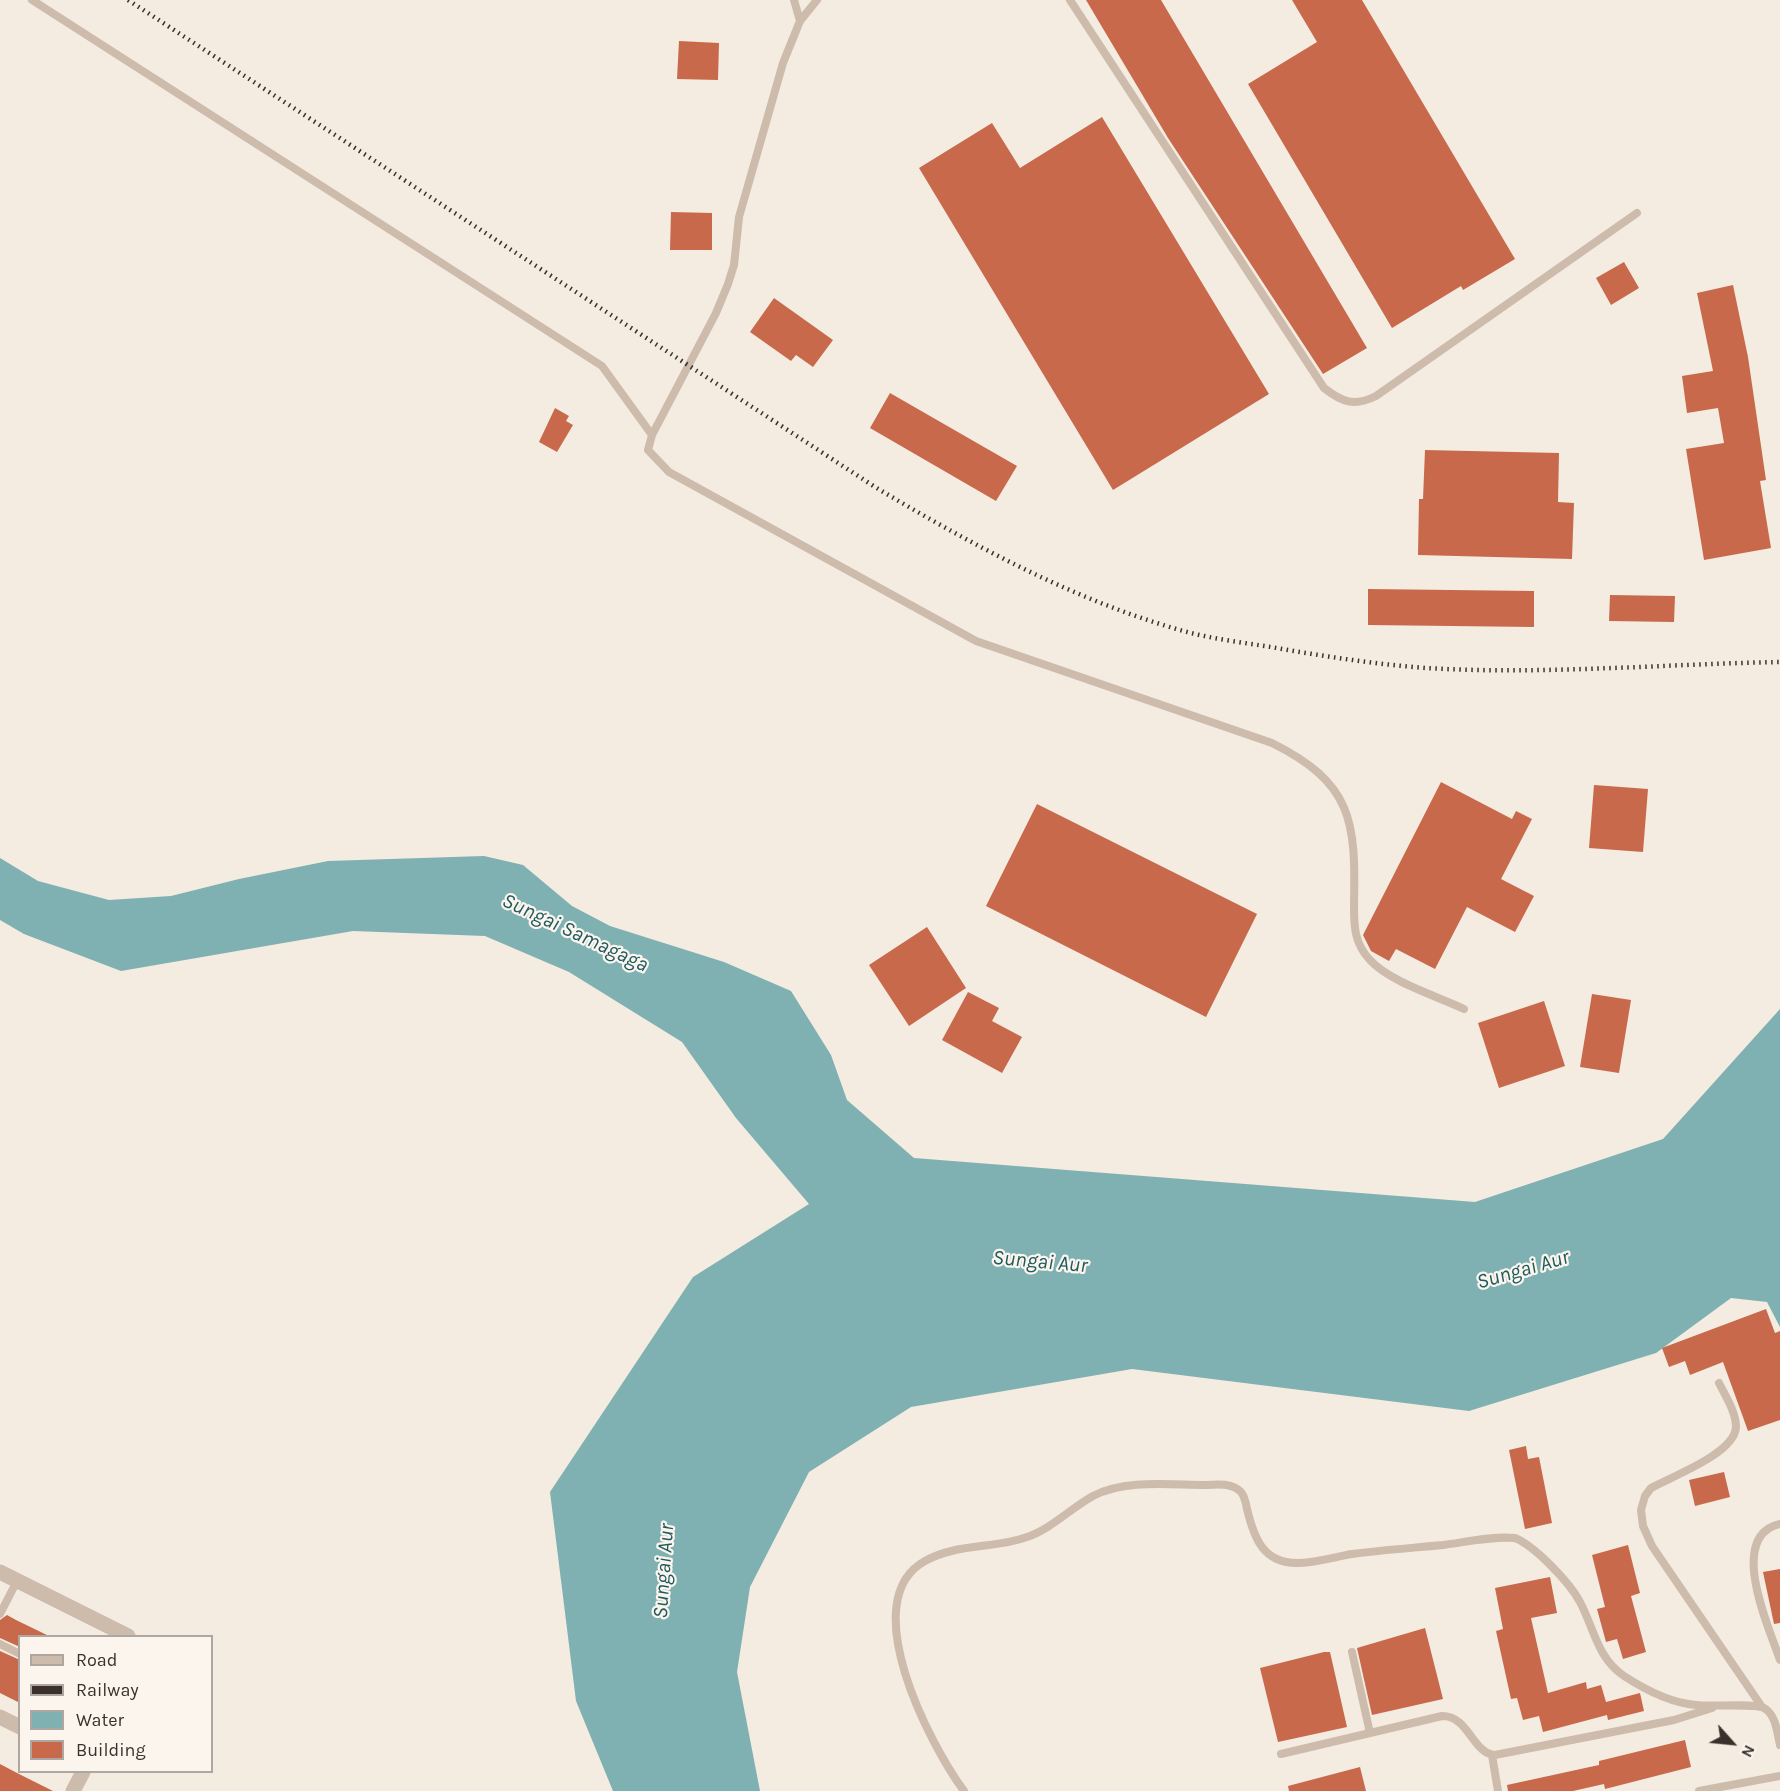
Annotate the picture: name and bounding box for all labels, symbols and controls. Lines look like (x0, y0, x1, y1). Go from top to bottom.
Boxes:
water label: Sungai Samagaga (498, 888, 652, 978)
water label: Sungai Aur (991, 1245, 1089, 1279)
water label: Sungai Aur (1474, 1245, 1572, 1295)
water label: Sungai Aur (648, 1523, 680, 1619)
legend (18, 1635, 213, 1773)
text: Road (76, 1649, 117, 1671)
text: Railway (76, 1679, 139, 1701)
text: Water (76, 1709, 124, 1731)
north arrow (1702, 1713, 1762, 1773)
text: Building (76, 1739, 146, 1761)
text: N (1737, 1742, 1760, 1761)

